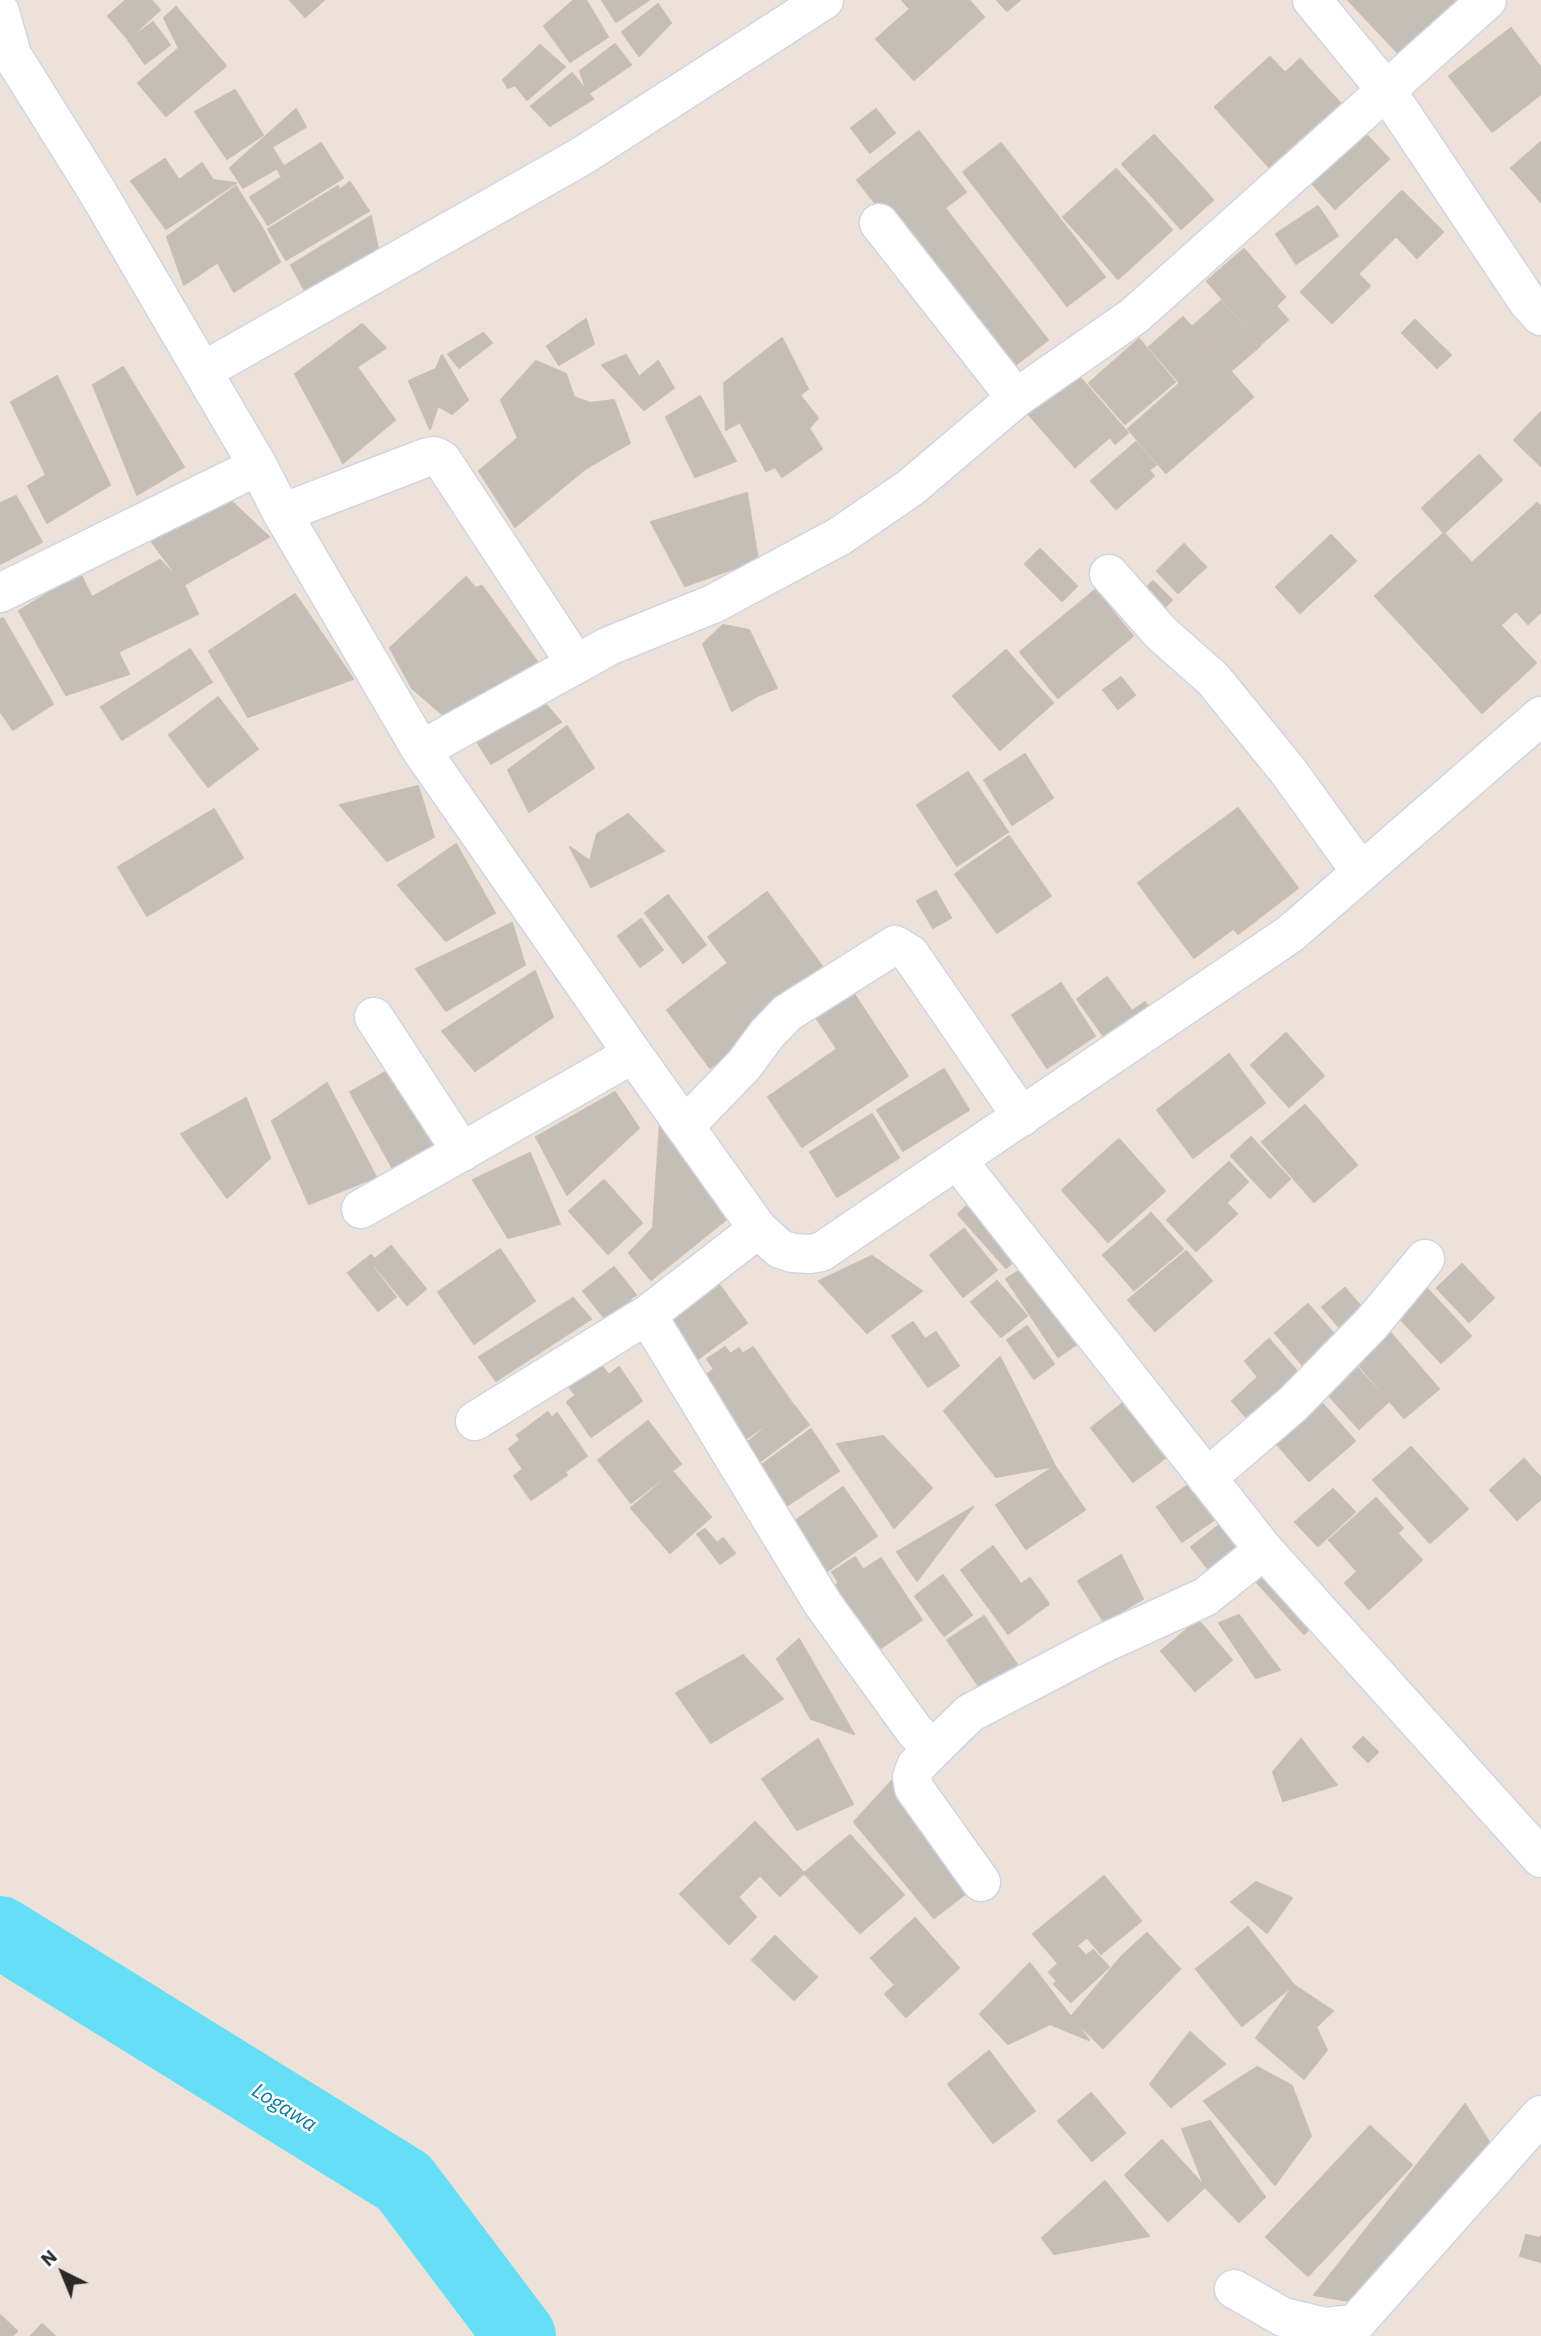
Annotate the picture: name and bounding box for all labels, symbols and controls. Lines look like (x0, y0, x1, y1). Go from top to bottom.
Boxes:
water label: Logawa (247, 2078, 321, 2138)
north arrow (28, 2238, 98, 2308)
text: N (35, 2244, 62, 2271)

